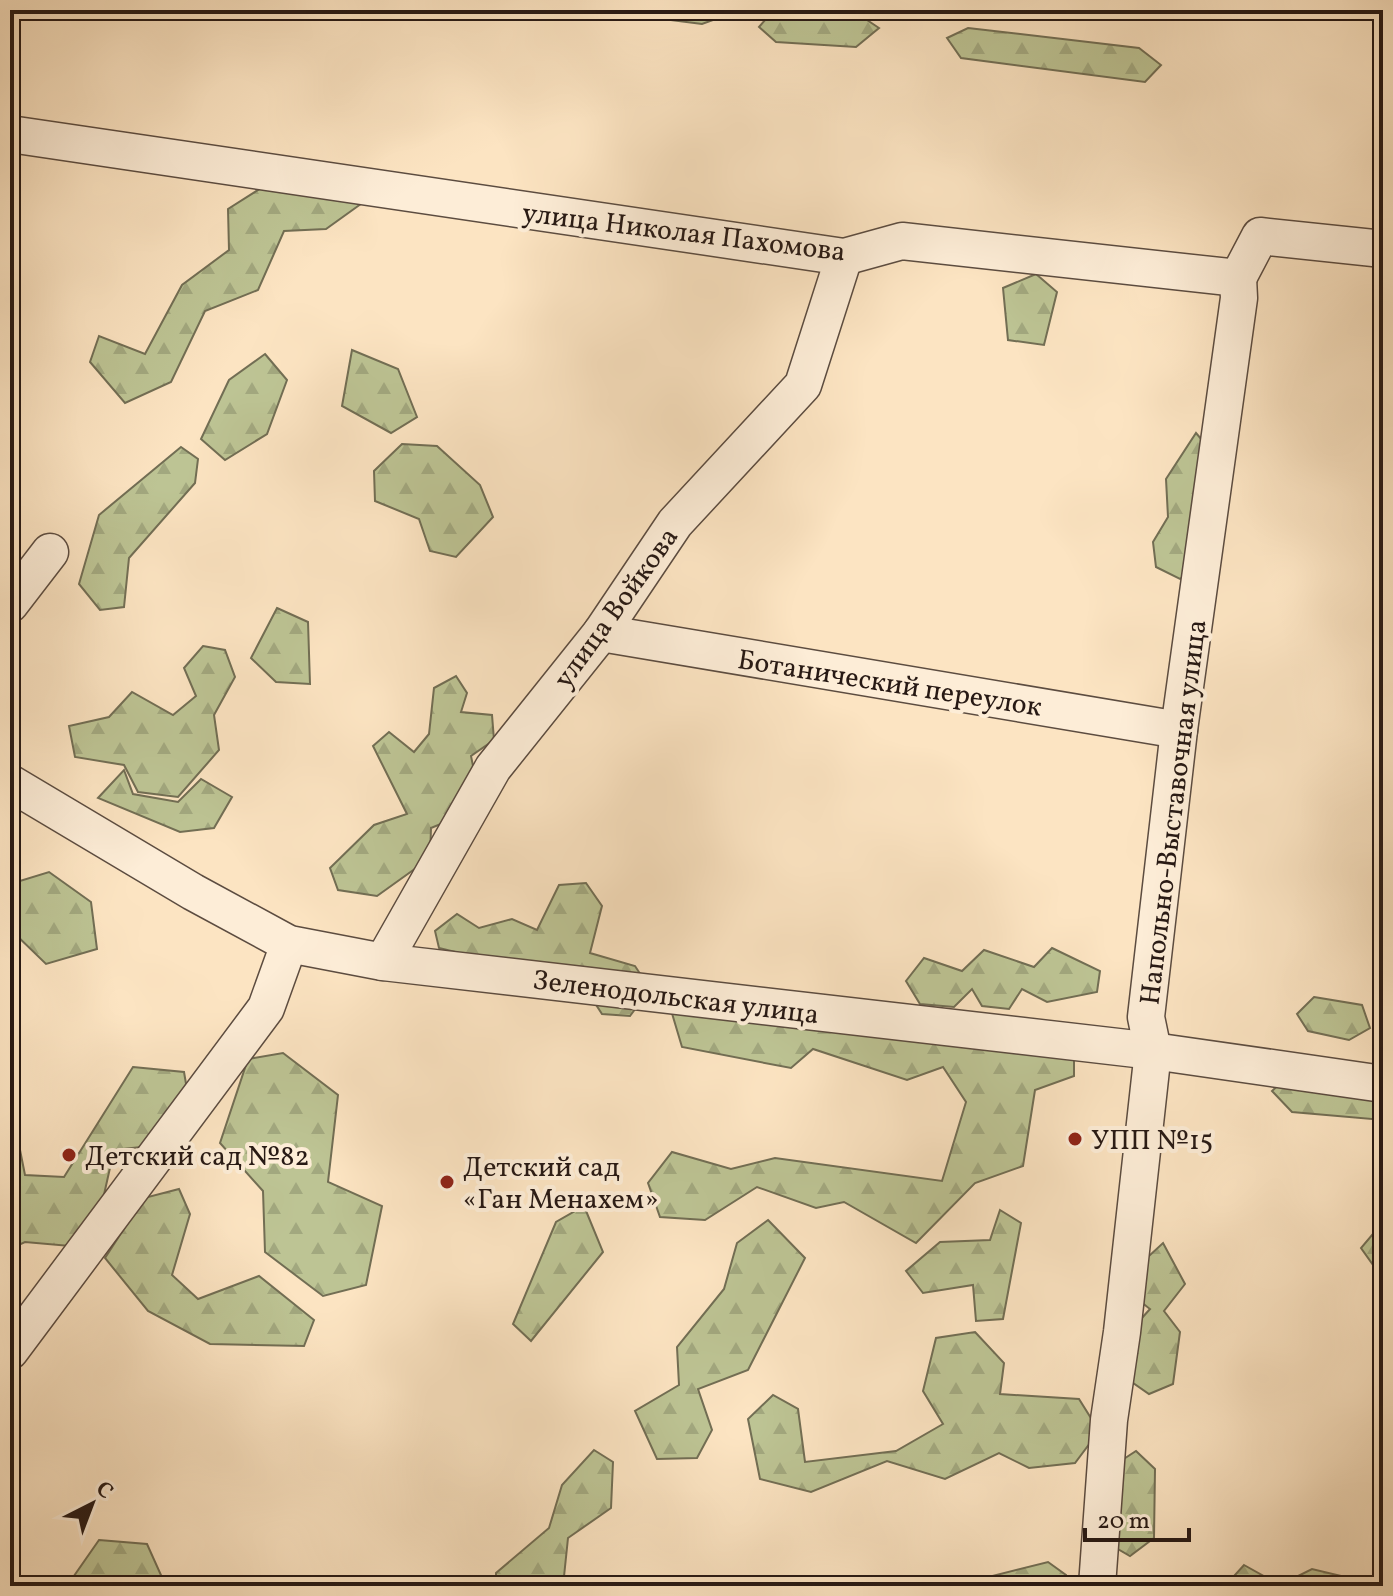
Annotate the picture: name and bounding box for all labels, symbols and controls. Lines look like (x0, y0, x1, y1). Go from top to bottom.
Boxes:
street label: улица Николая Пахомова (520, 194, 848, 273)
street label: улица Войкова (545, 520, 689, 697)
street label: Напольно-Выставочная улица (1131, 617, 1217, 1007)
street label: Ботанический переулок (735, 641, 1045, 728)
street label: Зеленодольская улица (530, 962, 821, 1035)
place label: УПП №15 (1091, 1122, 1213, 1161)
marker: УПП №15 (1066, 1130, 1084, 1148)
place label: Детский сад №82 (85, 1138, 309, 1177)
marker: Детский сад №82 (60, 1146, 78, 1164)
place label: Детский сад «Ган Менахем» (463, 1149, 658, 1220)
marker: Детский сад «Ган Менахем» (438, 1173, 456, 1191)
north arrow (52, 1464, 132, 1544)
text: С (88, 1475, 119, 1507)
scale bar (1085, 1492, 1189, 1542)
text: 20 m (1097, 1505, 1150, 1539)

